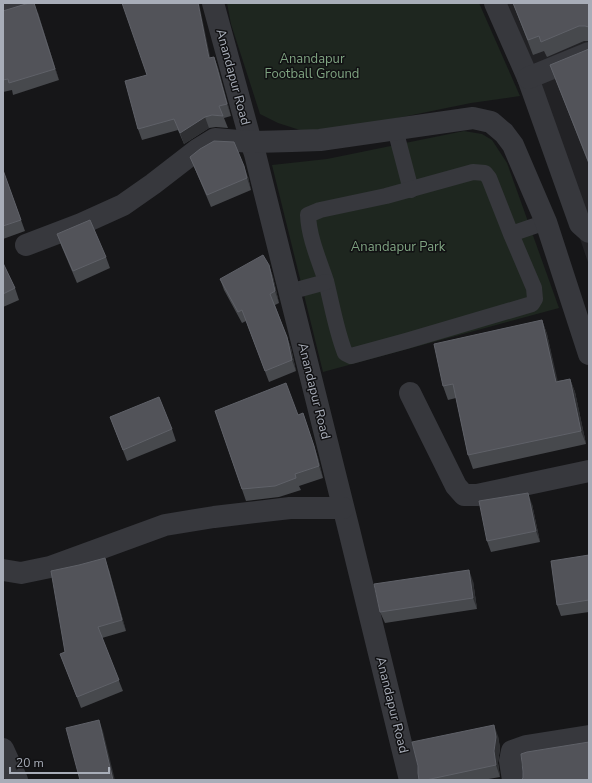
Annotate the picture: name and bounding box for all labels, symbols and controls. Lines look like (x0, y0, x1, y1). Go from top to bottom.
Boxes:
street label: Anandapur Road (212, 27, 254, 127)
park label: Anandapur Football Ground (265, 50, 359, 83)
park label: Anandapur Park (351, 238, 446, 256)
street label: Anandapur Road (293, 341, 335, 441)
street label: Anandapur Road (371, 655, 413, 755)
scale bar (10, 749, 109, 775)
text: 20 m (16, 755, 44, 771)

